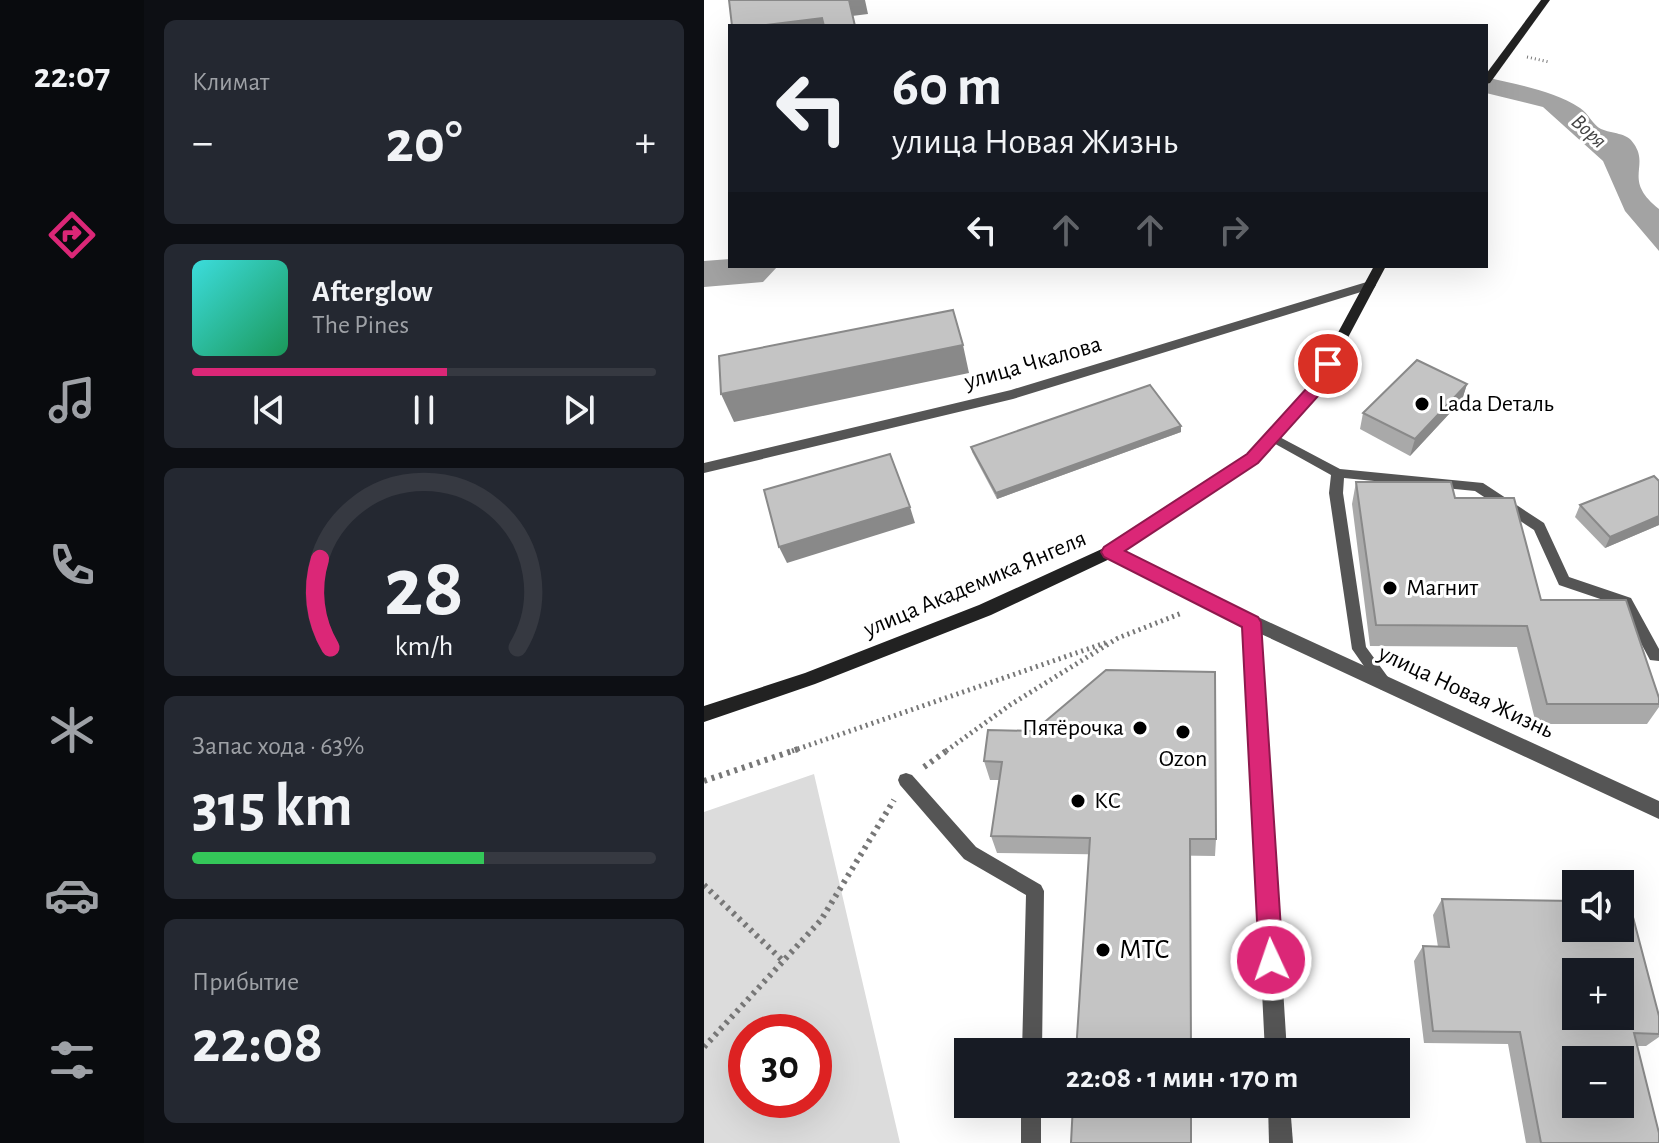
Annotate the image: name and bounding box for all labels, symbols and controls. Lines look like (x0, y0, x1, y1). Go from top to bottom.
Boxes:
icon: left (760, 56, 864, 160)
text: 22:07 (34, 58, 110, 94)
text: 60 m (892, 59, 1002, 115)
text: Климат (192, 69, 269, 95)
water label: Воря (1567, 110, 1611, 153)
text: 20° (385, 113, 463, 173)
text: − (192, 121, 213, 165)
text: + (635, 121, 656, 165)
text: улица Новая Жизнь (892, 124, 1178, 160)
icon: directions (44, 207, 100, 263)
icon: left (960, 208, 1004, 252)
icon: ahead (1044, 208, 1088, 252)
icon: ahead (1128, 208, 1172, 252)
icon: right (1212, 208, 1256, 252)
text: Afterglow (312, 277, 433, 307)
text: The Pines (312, 312, 409, 338)
pin (1294, 330, 1362, 398)
street label: улица Чкалова (961, 332, 1104, 394)
icon: arrive (1306, 342, 1350, 386)
icon: music (44, 372, 100, 428)
icon: previous (247, 388, 291, 432)
icon: pause (402, 388, 446, 432)
icon: next (557, 388, 601, 432)
place label: Lada Dеталь (1438, 392, 1554, 416)
marker: Lada Dеталь (1413, 395, 1431, 413)
street label: улица Академика Янгеля (859, 526, 1090, 642)
icon: phone (44, 537, 100, 593)
text: 28 (384, 546, 464, 630)
place label: Магнит (1406, 576, 1478, 600)
marker: Магнит (1381, 579, 1399, 597)
text: km/h (395, 632, 453, 661)
street label: улица Новая Жизнь (1374, 640, 1557, 743)
icon: climate (44, 702, 100, 758)
place label: Пятёрочка (1022, 716, 1124, 740)
marker: Пятёрочка (1131, 719, 1149, 737)
marker: Ozon (1174, 723, 1192, 741)
text: Запас хода · 63% (192, 733, 364, 759)
place label: Ozon (1159, 747, 1207, 771)
text: 315 km (192, 777, 353, 837)
place label: КС (1094, 789, 1121, 813)
marker: КС (1069, 792, 1087, 810)
icon: car (44, 867, 100, 923)
map controls (1562, 870, 1634, 1118)
button: sound (1562, 870, 1634, 942)
position arrow (1229, 918, 1313, 1002)
place label: МТС (1119, 936, 1170, 964)
marker: МТС (1094, 941, 1112, 959)
button: + (1562, 958, 1634, 1030)
text: Прибытие (192, 969, 299, 995)
text: 22:08 (192, 1013, 323, 1073)
speed limit sign: 30 (728, 1014, 832, 1118)
icon: filters (44, 1032, 100, 1088)
button: − (1562, 1046, 1634, 1118)
text: 22:08 · 1 мин · 170 m (1066, 1063, 1298, 1093)

